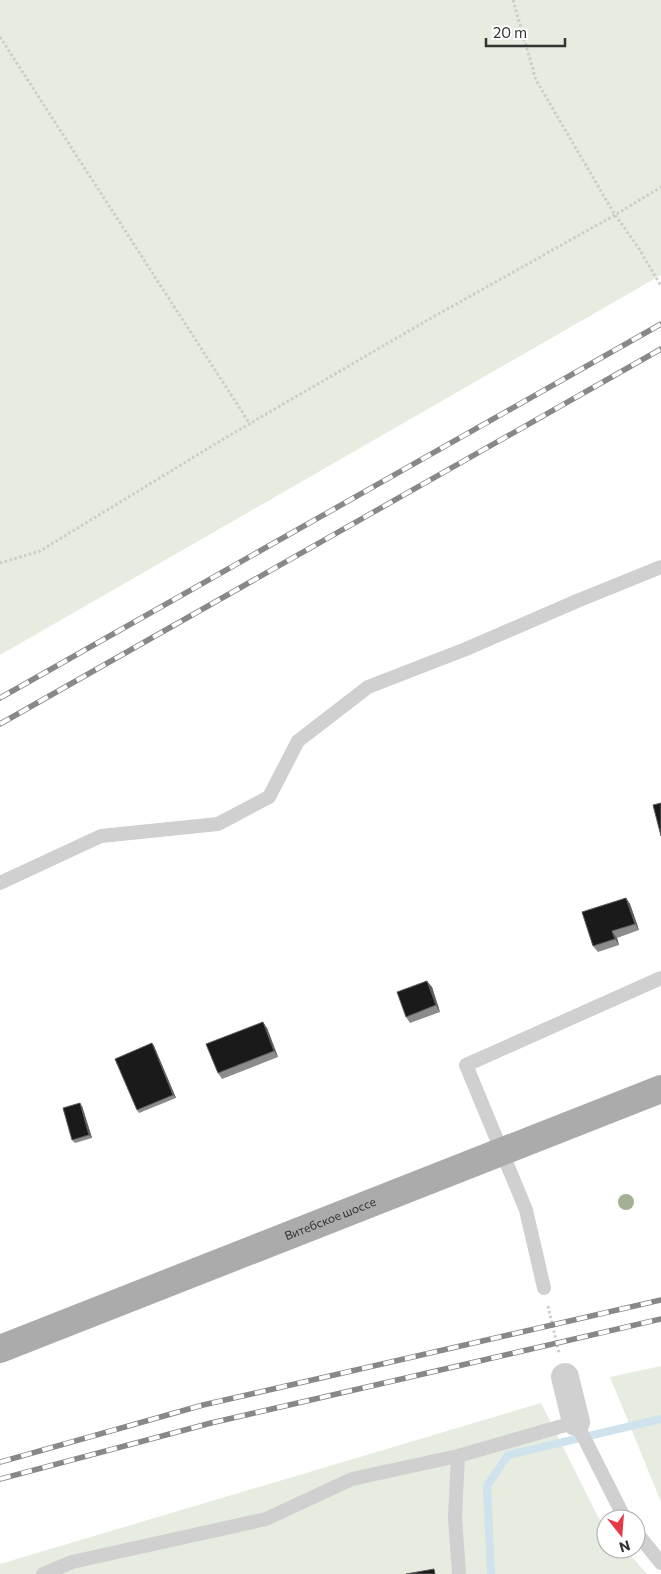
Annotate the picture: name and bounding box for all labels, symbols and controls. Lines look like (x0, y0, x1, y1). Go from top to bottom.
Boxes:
scale bar (486, 15, 565, 47)
text: 20 m (493, 23, 527, 41)
street label: Витебское шоссе (282, 1194, 378, 1242)
north arrow (596, 1509, 646, 1559)
text: N (617, 1537, 632, 1557)

